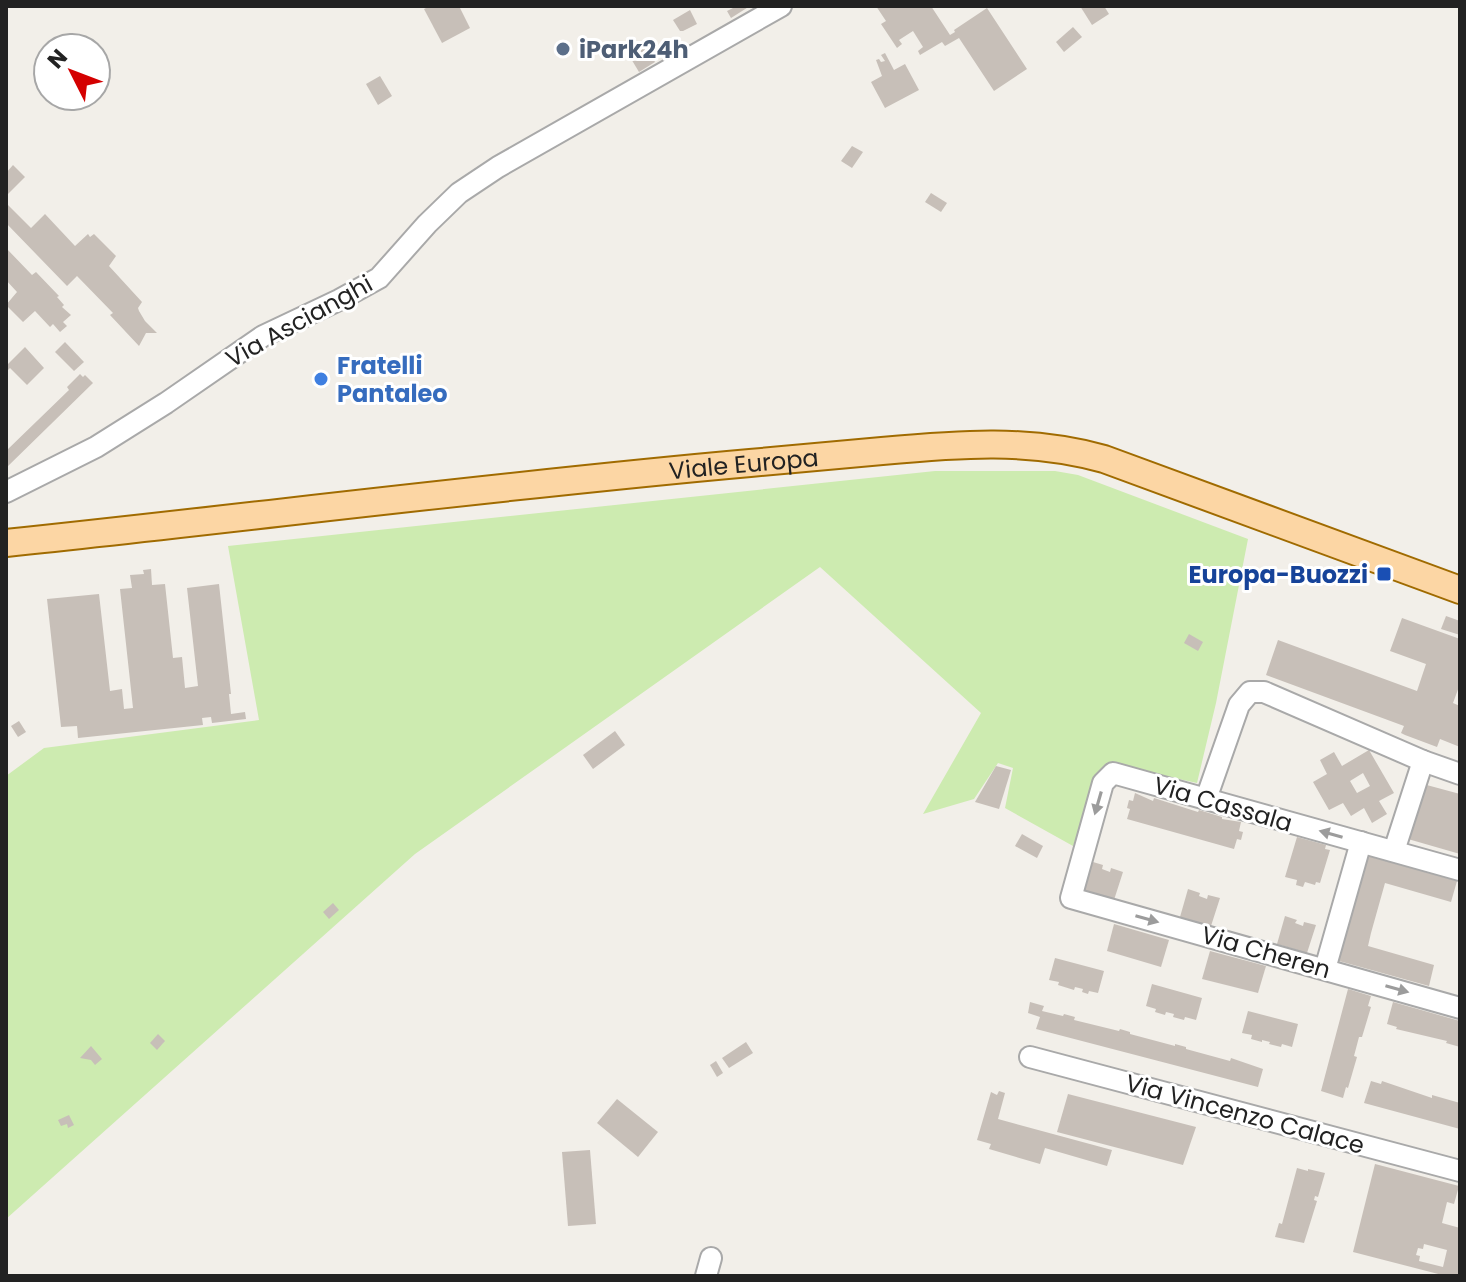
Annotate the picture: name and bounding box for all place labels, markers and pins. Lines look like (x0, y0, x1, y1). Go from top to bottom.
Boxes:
place label: iPark24h (579, 33, 689, 66)
marker: iPark24h (554, 40, 572, 58)
place label: Fratelli Pantaleo (337, 349, 448, 410)
marker: Fratelli Pantaleo (312, 370, 330, 388)
place label: Europa-Buozzi (1189, 558, 1368, 591)
marker: Europa-Buozzi (1375, 565, 1393, 583)

